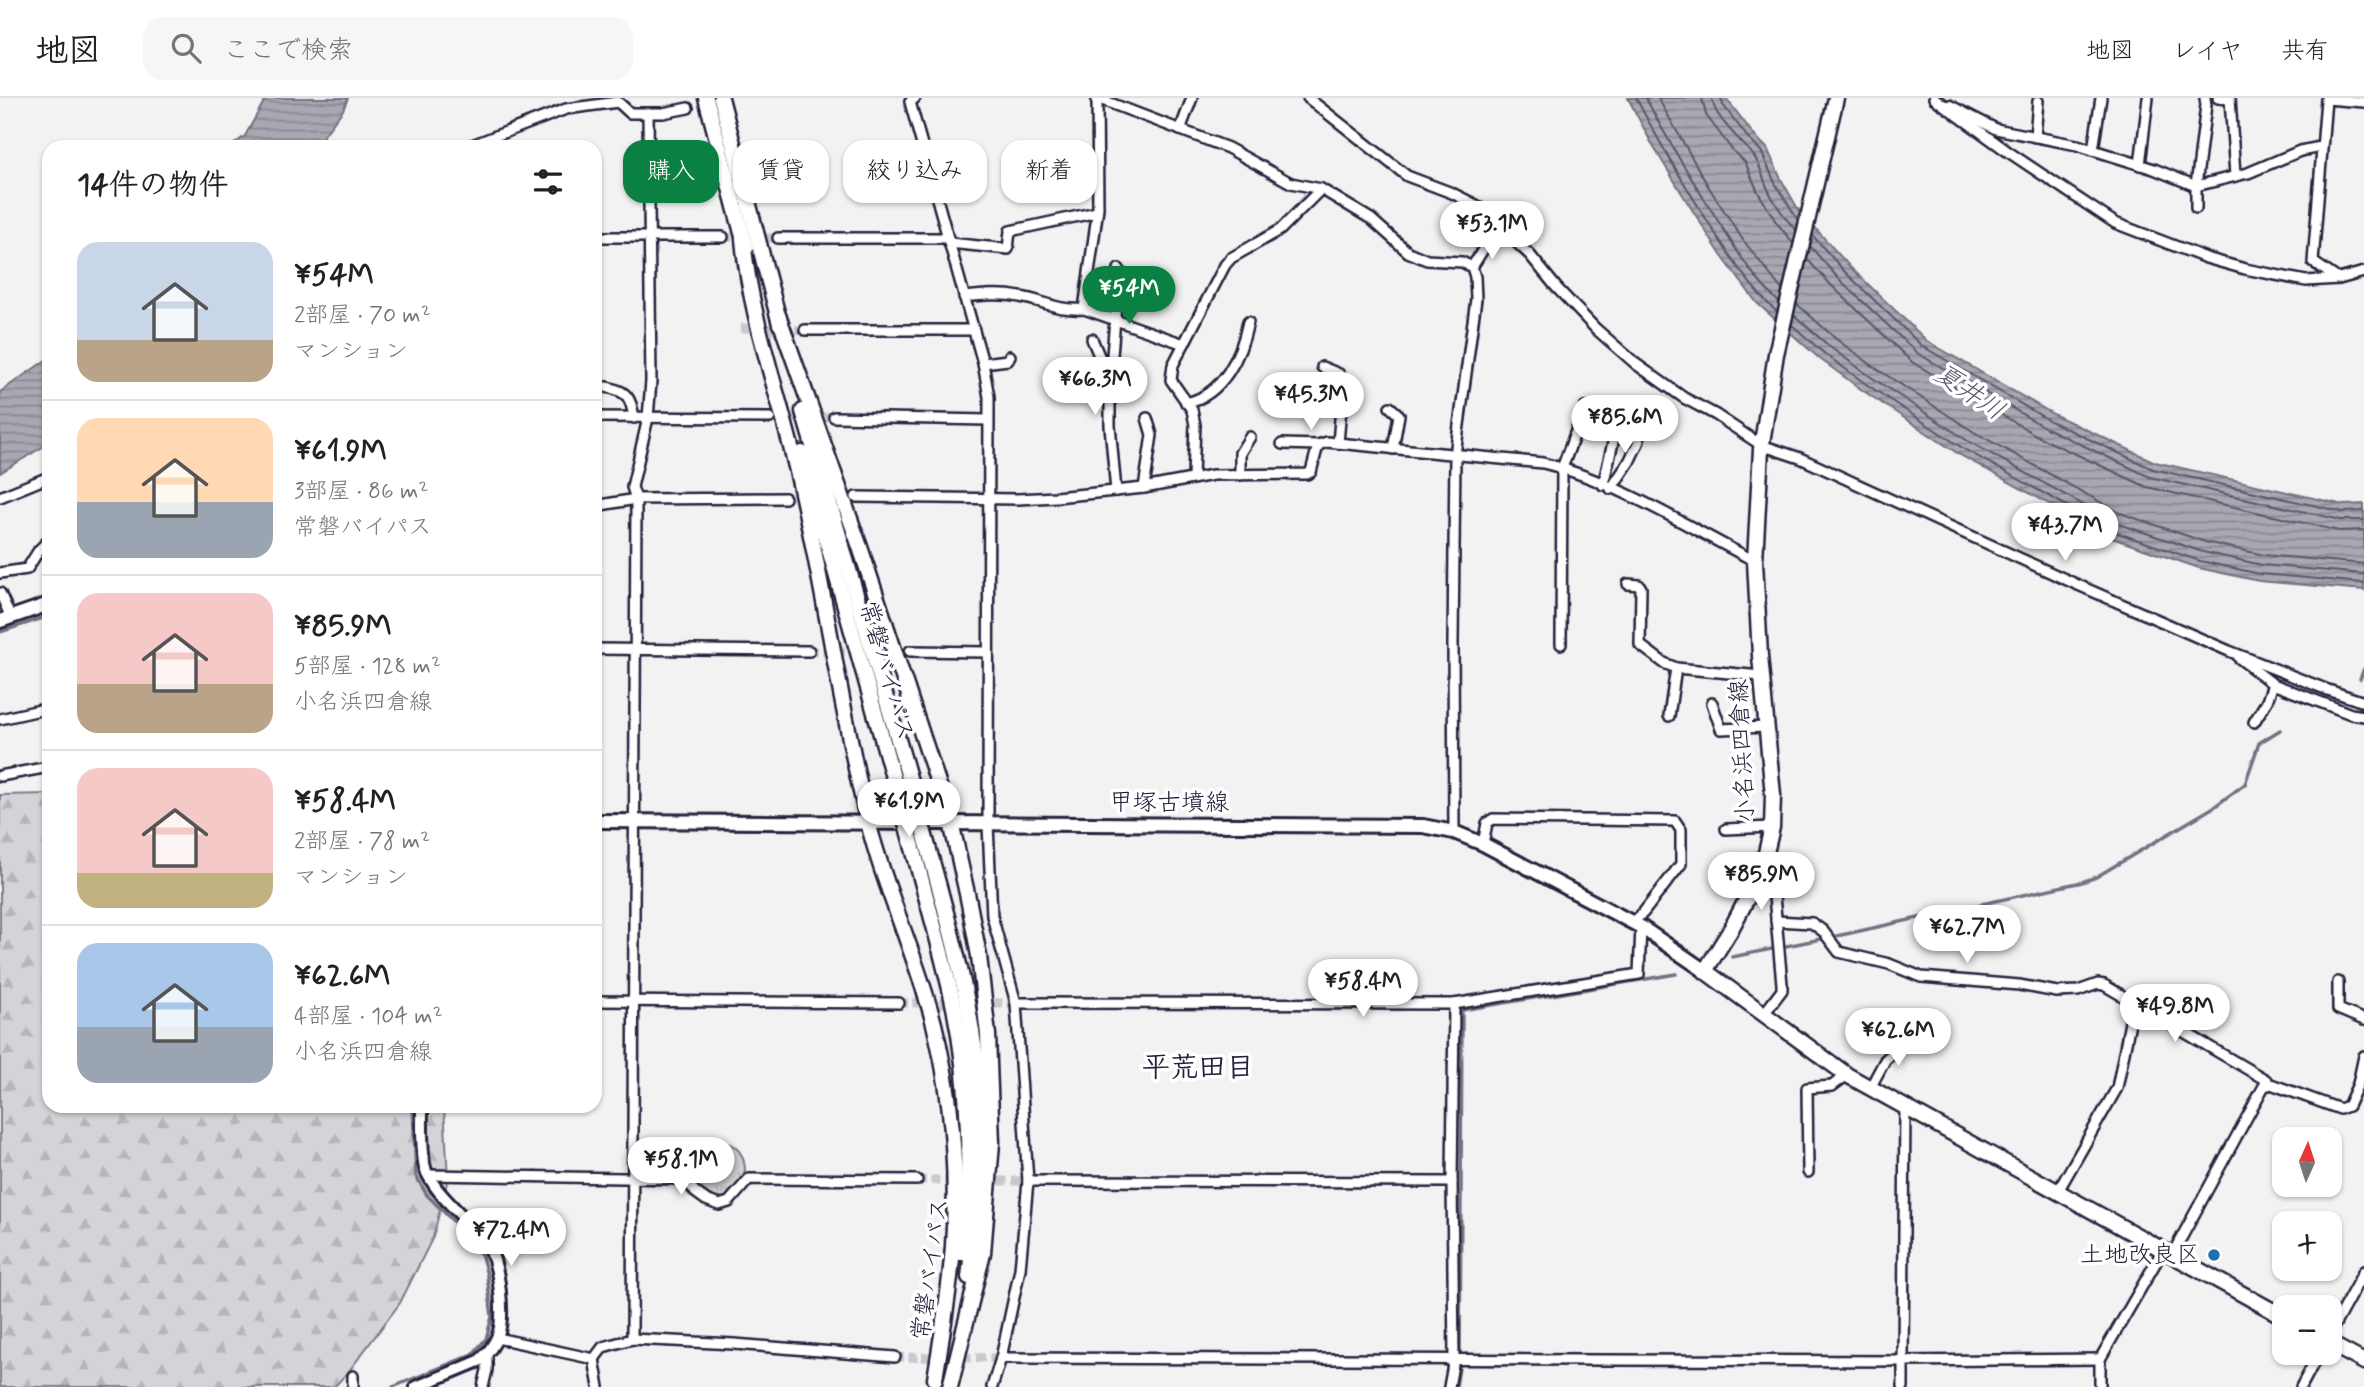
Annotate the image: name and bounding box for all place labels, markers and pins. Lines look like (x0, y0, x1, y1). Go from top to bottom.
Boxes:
pin: ¥53.1M (1435, 202, 1549, 261)
pin: ¥54M (1088, 266, 1170, 326)
pin: ¥66.3M (1038, 358, 1152, 417)
pin: ¥45.3M (1254, 372, 1368, 432)
pin: ¥85.6M (1568, 396, 1682, 455)
pin: ¥43.7M (2008, 504, 2122, 563)
pin: ¥61.9M (852, 780, 966, 839)
pin: ¥85.9M (1704, 852, 1818, 912)
pin: ¥62.7M (1910, 906, 2024, 965)
pin: ¥58.4M (1306, 960, 1420, 1019)
pin: ¥49.8M (2118, 984, 2232, 1044)
pin: ¥62.6M (1841, 1009, 1955, 1068)
pin: ¥58.1M (624, 1138, 738, 1197)
pin: ¥72.4M (454, 1208, 568, 1268)
place label: 土地改良区 (2080, 1240, 2200, 1271)
marker: 土地改良区 (2206, 1247, 2222, 1263)

